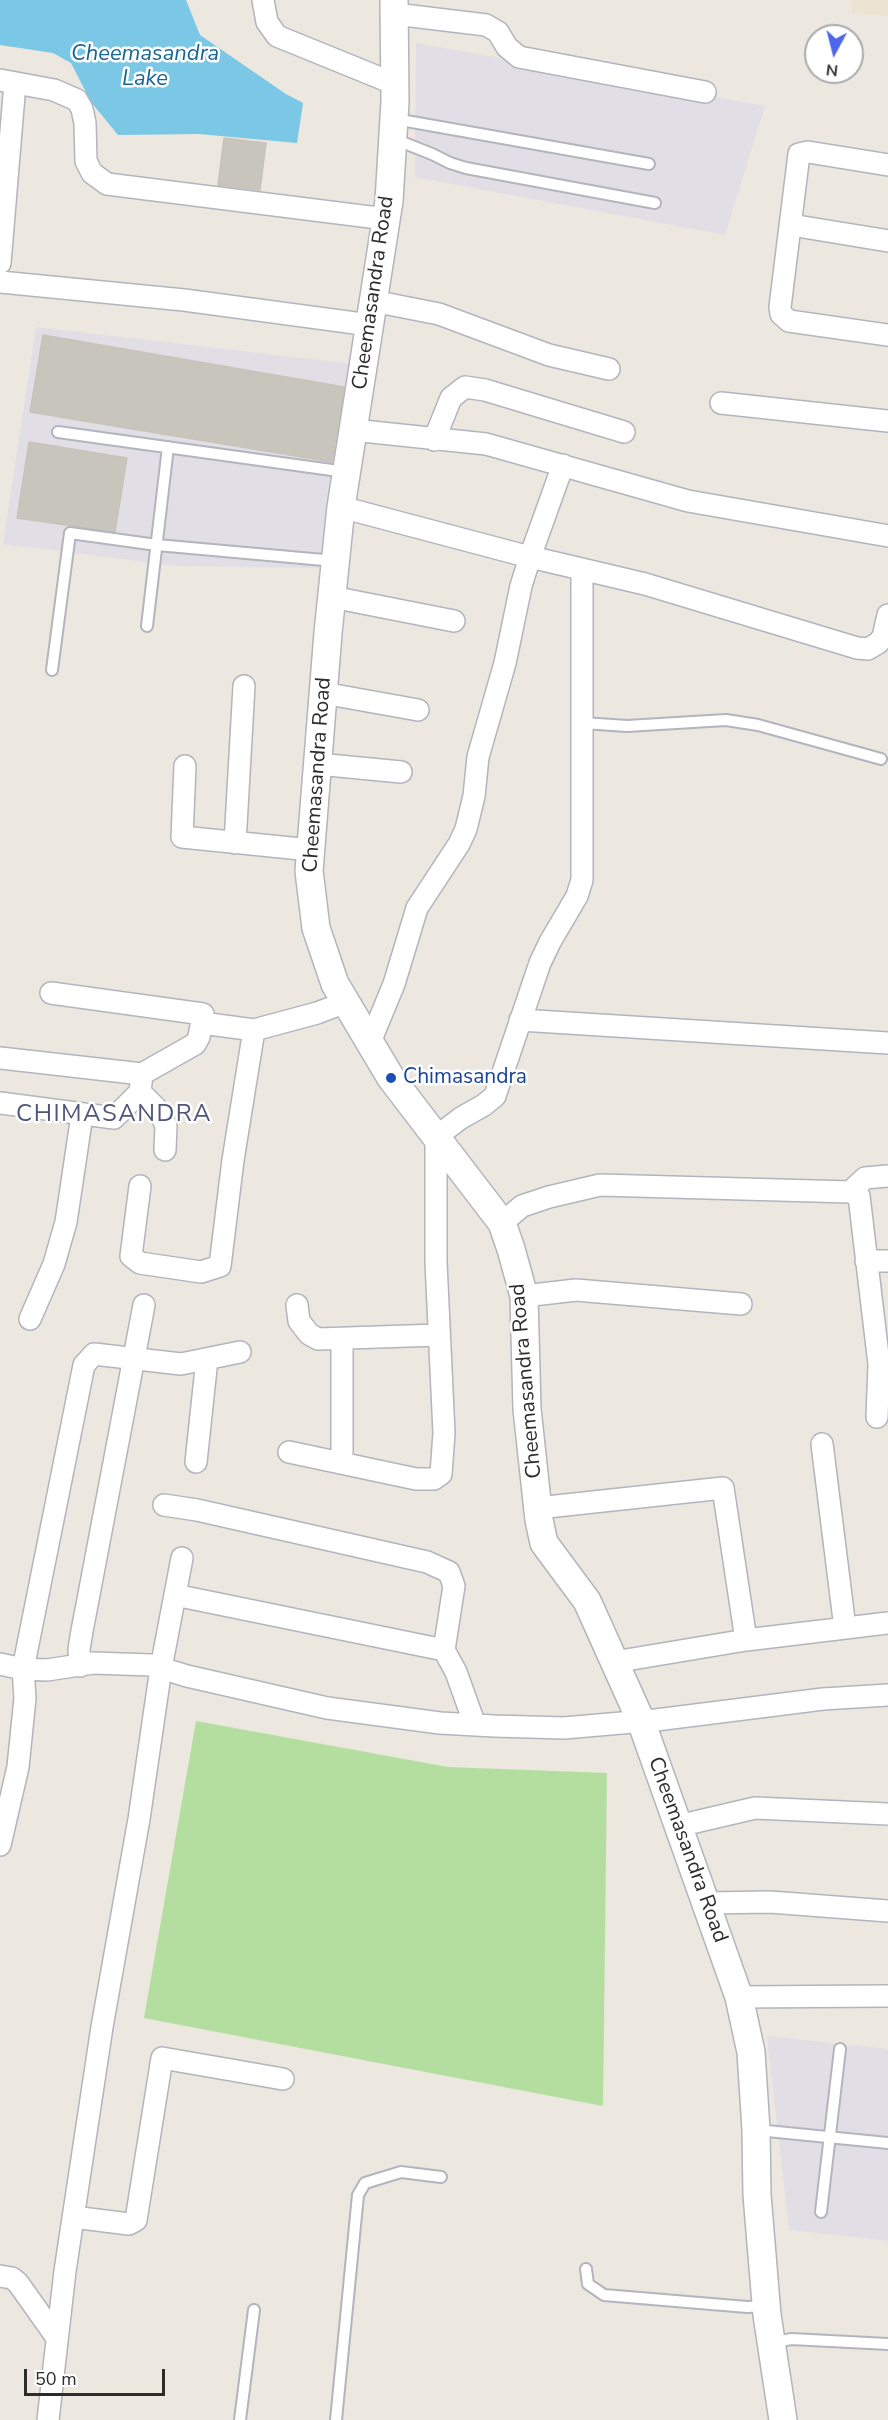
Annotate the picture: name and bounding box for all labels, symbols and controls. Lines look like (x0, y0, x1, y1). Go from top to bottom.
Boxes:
north arrow (804, 24, 864, 84)
water label: Cheemasandra Lake (71, 42, 219, 94)
text: N (825, 58, 839, 82)
street label: Cheemasandra Road (348, 194, 400, 392)
street label: Cheemasandra Road (299, 677, 337, 873)
place label: Chimasandra (403, 1065, 527, 1091)
marker: Chimasandra (384, 1071, 398, 1085)
district label: CHIMASANDRA (16, 1101, 212, 1129)
street label: Cheemasandra Road (506, 1282, 548, 1480)
street label: Cheemasandra Road (642, 1754, 732, 1946)
scale bar (27, 2357, 168, 2395)
text: 50 m (35, 2367, 77, 2391)

